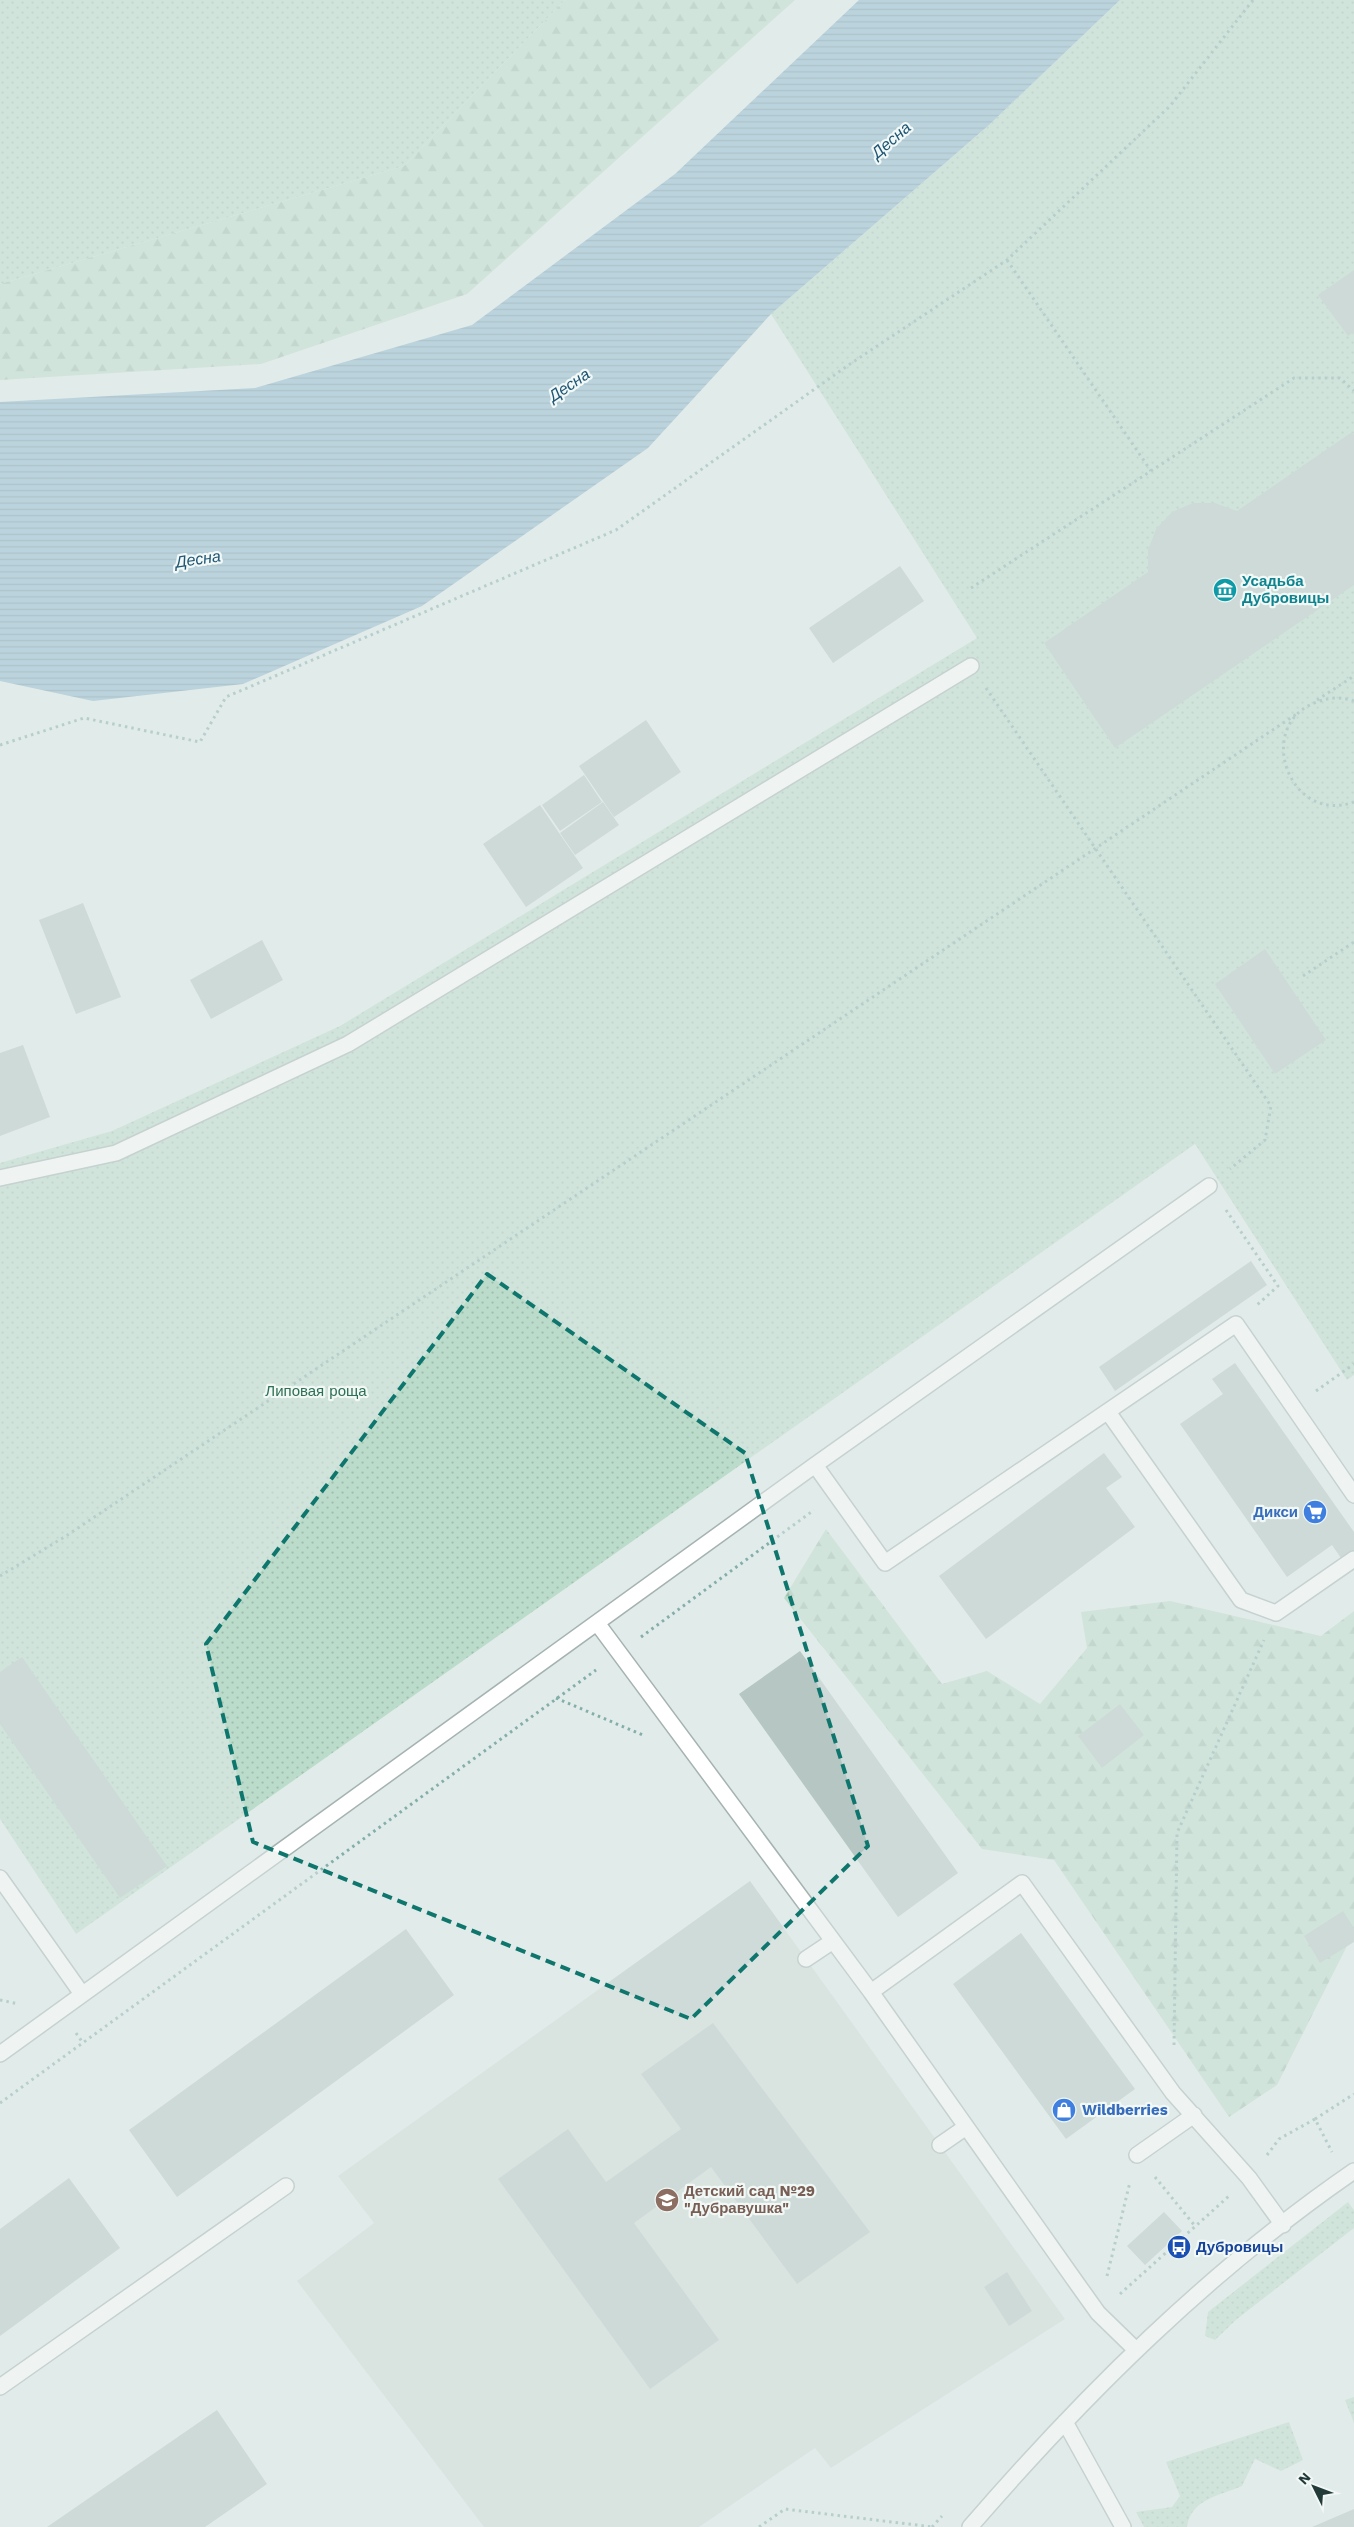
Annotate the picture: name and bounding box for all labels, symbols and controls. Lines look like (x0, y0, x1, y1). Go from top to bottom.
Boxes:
water label: Десна (866, 118, 915, 163)
water label: Десна (543, 364, 593, 407)
water label: Десна (172, 546, 222, 572)
place label: Усадьба Дубровицы (1242, 572, 1329, 607)
museum icon: Усадьба Дубровицы (1212, 577, 1238, 603)
park label: Липовая роща (265, 1382, 367, 1400)
supermarket icon: Дикси (1302, 1499, 1328, 1525)
place label: Дикси (1253, 1503, 1298, 1521)
shop icon: Wildberries (1051, 2097, 1077, 2123)
place label: Wildberries (1082, 2101, 1168, 2119)
place label: Детский сад №29 "Дубравушка" (684, 2182, 815, 2217)
school or university icon: Детский сад №29 "Дубравушка" (654, 2187, 680, 2213)
bus stop icon: Дубровицы (1166, 2234, 1192, 2260)
place label: Дубровицы (1196, 2238, 1283, 2256)
north arrow (1289, 2462, 1339, 2512)
text: N (1295, 2469, 1314, 2488)

